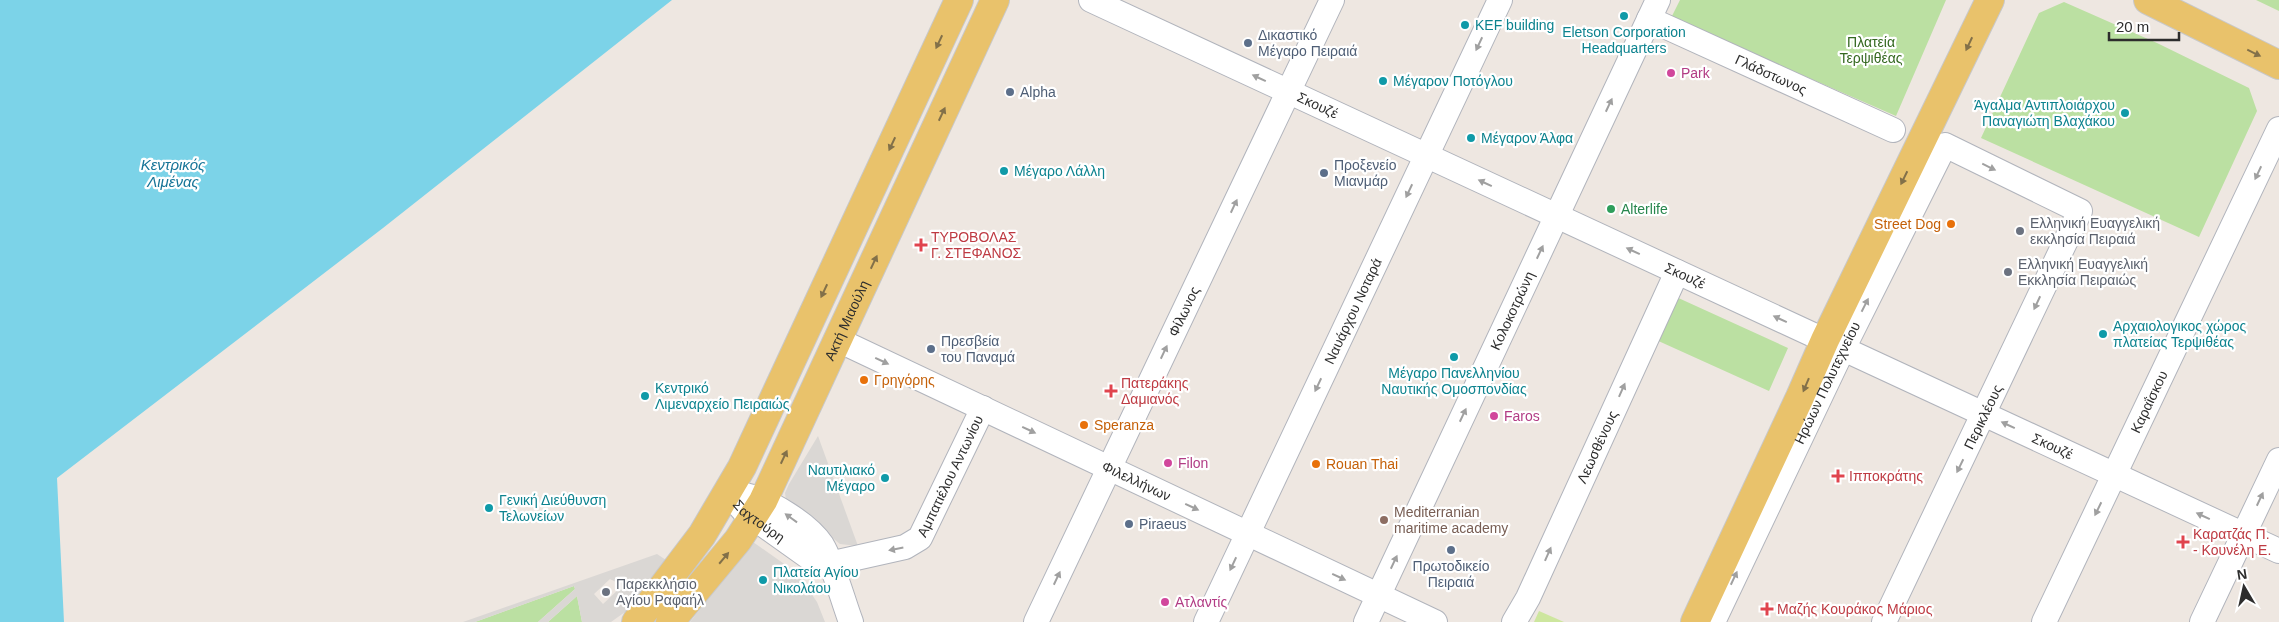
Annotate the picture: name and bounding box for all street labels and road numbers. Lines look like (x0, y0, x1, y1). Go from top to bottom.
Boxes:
street label: Γλάδστωνος (1733, 51, 1809, 98)
street label: Σκουζέ (1295, 89, 1341, 122)
street label: Ναυάρχου Νοταρά (1321, 255, 1385, 367)
street label: Σκουζέ (1662, 259, 1708, 292)
street label: Κολοκοτρώνη (1487, 269, 1537, 352)
street label: Ακτή Μιαούλη (821, 278, 872, 363)
street label: Φίλωνος (1165, 284, 1203, 339)
street label: Ηρώων Πολυτεχνείου (1791, 319, 1863, 447)
street label: Καραΐσκου (2127, 368, 2171, 436)
street label: Περικλέους (1960, 382, 2006, 452)
street label: Λεωσθένους (1574, 408, 1621, 486)
street label: Αμπατιέλου Αντωνίου (914, 413, 986, 539)
street label: Σκουζέ (2030, 430, 2076, 462)
street label: Φιλελλήνων (1099, 458, 1173, 504)
street label: Σαχτούρη (730, 496, 788, 546)

